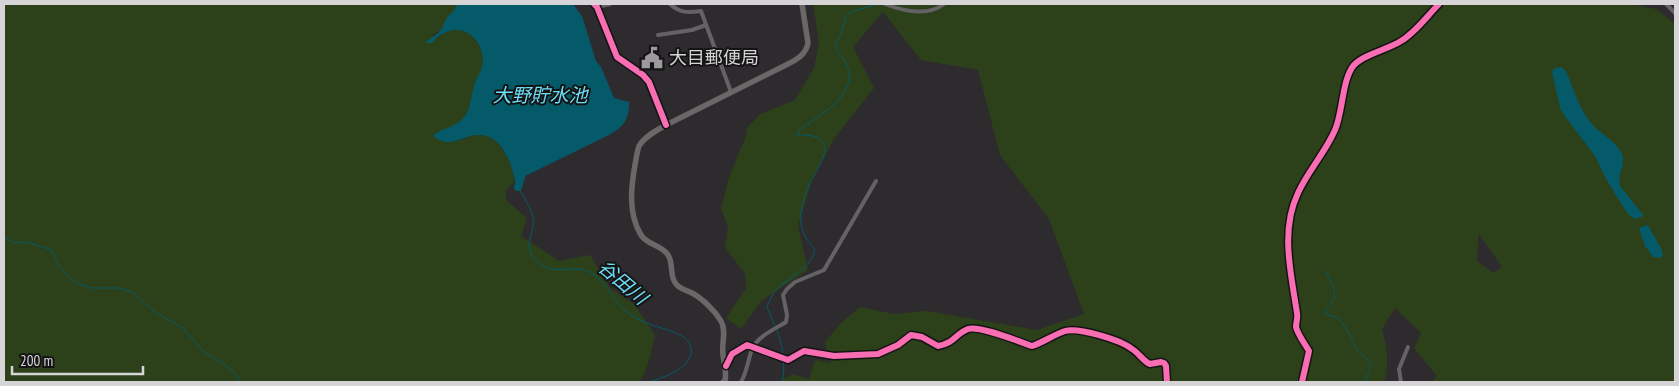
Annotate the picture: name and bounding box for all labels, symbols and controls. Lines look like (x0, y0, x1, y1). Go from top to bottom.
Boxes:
public building icon: 大目郵便局 (639, 45, 665, 71)
place label: 大目郵便局 (669, 46, 759, 69)
water label: 大野貯水池 (492, 83, 589, 107)
water label: 谷田川 (593, 254, 654, 311)
scale bar (12, 344, 144, 376)
text: 200 m (20, 351, 53, 370)

